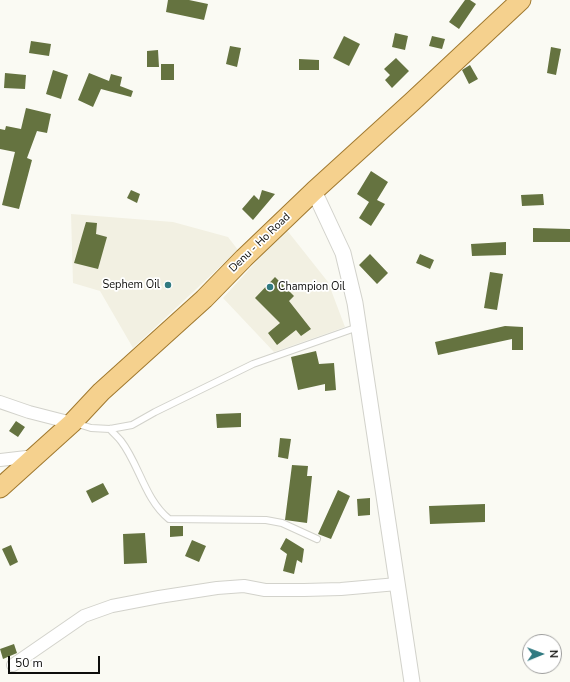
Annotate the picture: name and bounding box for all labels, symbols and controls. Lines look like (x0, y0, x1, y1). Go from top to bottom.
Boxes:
street label: Denu - Ho Road (227, 211, 293, 275)
place label: Sephem Oil (102, 278, 160, 292)
marker: Sephem Oil (163, 280, 173, 290)
place label: Champion Oil (278, 280, 345, 294)
marker: Champion Oil (265, 282, 275, 292)
north arrow (522, 634, 562, 674)
scale bar (10, 648, 102, 674)
text: N (546, 650, 561, 658)
text: 50 m (15, 655, 43, 671)

